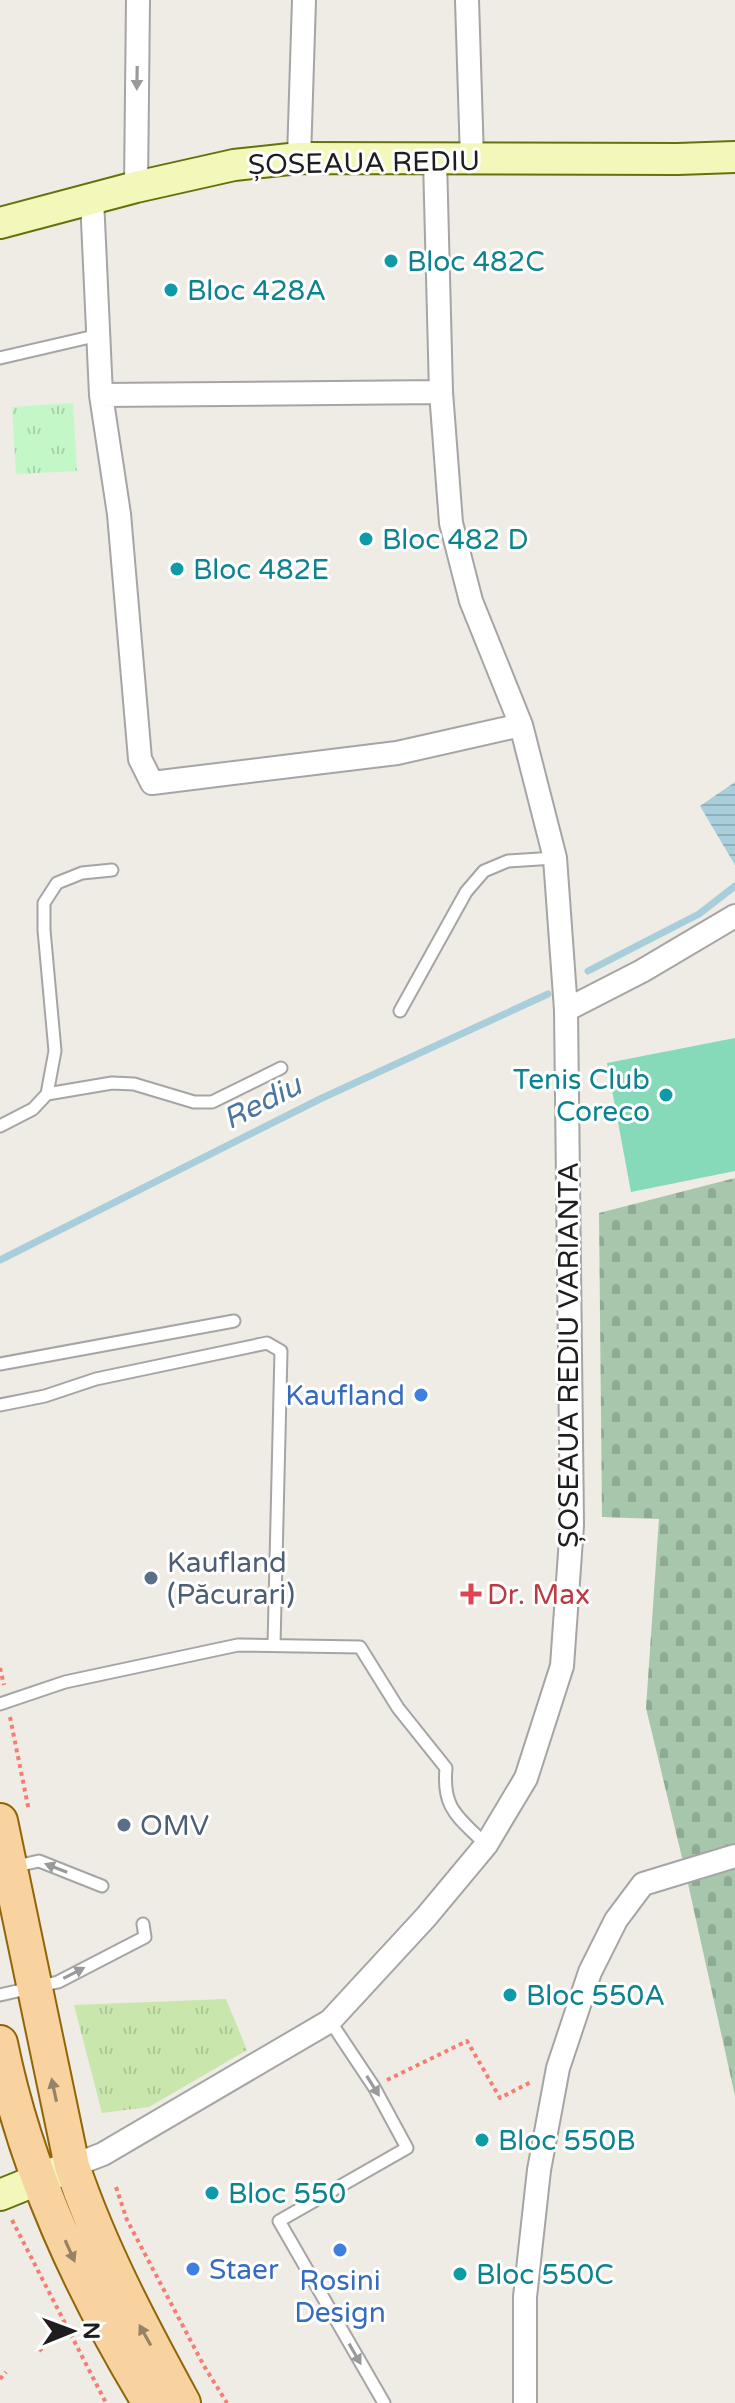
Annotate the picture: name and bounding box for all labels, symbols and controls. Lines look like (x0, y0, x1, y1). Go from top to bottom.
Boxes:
one-way arrow (131, 66, 143, 91)
street label: ȘOSEAUA REDIU (248, 144, 480, 182)
place label: Bloc 482C (407, 245, 545, 279)
marker: Bloc 482C (382, 252, 400, 270)
place label: Bloc 428A (187, 274, 326, 308)
marker: Bloc 428A (162, 281, 180, 299)
place label: Bloc 482 D (382, 523, 528, 557)
marker: Bloc 482 D (357, 530, 375, 548)
place label: Bloc 482E (193, 553, 329, 587)
marker: Bloc 482E (168, 560, 186, 578)
place label: Tenis Club Coreco (513, 1063, 650, 1129)
water label: Rediu (217, 1066, 309, 1138)
marker: Tenis Club Coreco (657, 1086, 675, 1104)
street label: ȘOSEAUA REDIU VARIANTA (552, 1162, 586, 1548)
place label: Kaufland (285, 1379, 405, 1413)
marker: Kaufland (412, 1386, 430, 1404)
place label: Kaufland (Păcurari) (167, 1546, 295, 1612)
marker: Kaufland (Păcurari) (142, 1569, 160, 1587)
place label: Dr. Max (487, 1578, 590, 1612)
marker: Dr. Max (462, 1585, 480, 1603)
place label: OMV (140, 1809, 209, 1843)
marker: OMV (115, 1816, 133, 1834)
one-way arrow (44, 1862, 68, 1875)
one-way arrow (63, 1967, 86, 1980)
place label: Bloc 550A (526, 1979, 665, 2013)
marker: Bloc 550A (501, 1986, 519, 2004)
one-way arrow (366, 2075, 380, 2097)
one-way arrow (47, 2078, 60, 2103)
place label: Bloc 550B (498, 2124, 636, 2158)
marker: Bloc 550B (473, 2131, 491, 2149)
place label: Bloc 550 (228, 2177, 346, 2211)
marker: Bloc 550 (203, 2184, 221, 2202)
one-way arrow (63, 2239, 77, 2263)
marker: Rosini Design (331, 2241, 349, 2259)
place label: Staer (209, 2253, 279, 2287)
place label: Bloc 550C (476, 2258, 614, 2292)
marker: Staer (184, 2260, 202, 2278)
place label: Rosini Design (294, 2264, 386, 2330)
marker: Bloc 550C (451, 2265, 469, 2283)
north arrow (32, 2291, 112, 2371)
text: N (78, 2322, 104, 2340)
one-way arrow (139, 2324, 153, 2346)
one-way arrow (348, 2342, 362, 2365)

